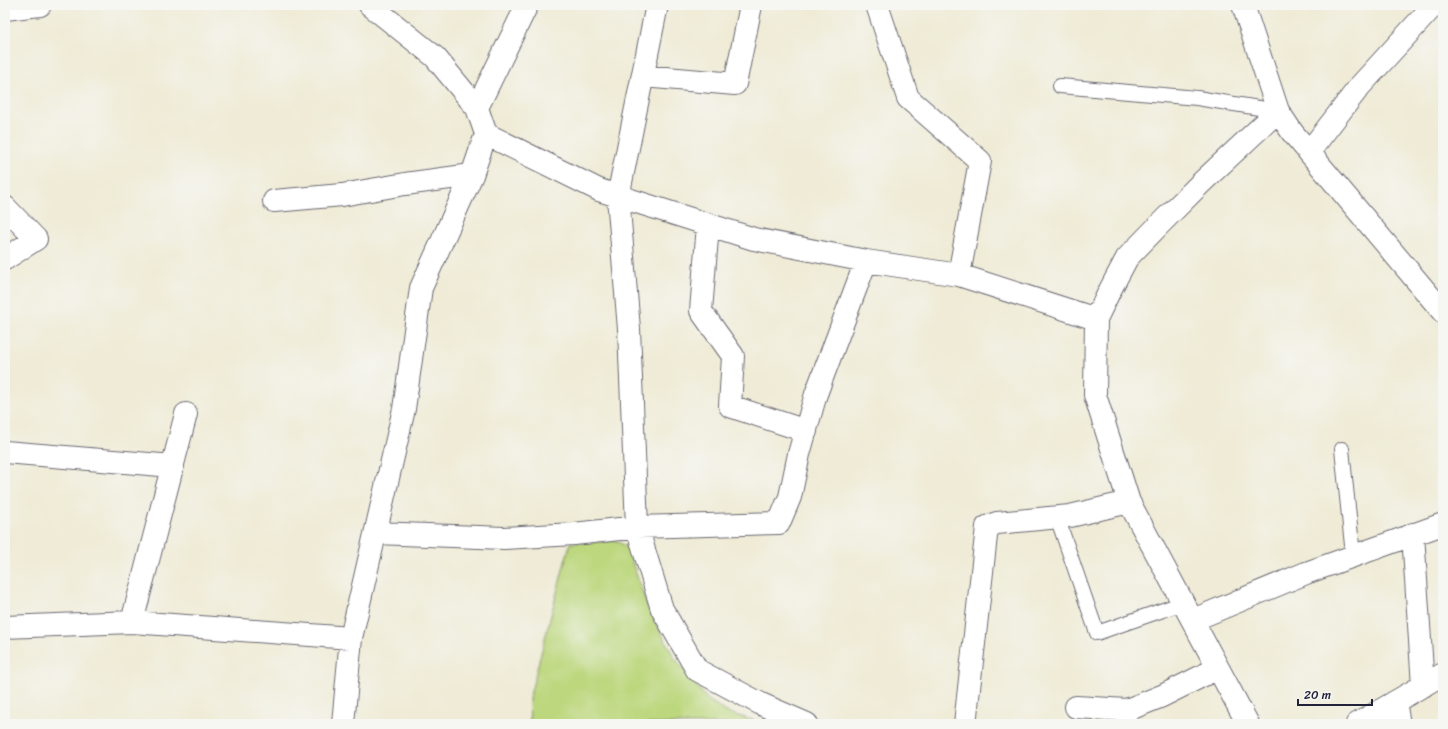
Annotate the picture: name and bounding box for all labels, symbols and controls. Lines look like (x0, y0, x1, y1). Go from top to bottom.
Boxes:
scale bar (1298, 681, 1372, 707)
text: 20 m (1304, 684, 1331, 706)

